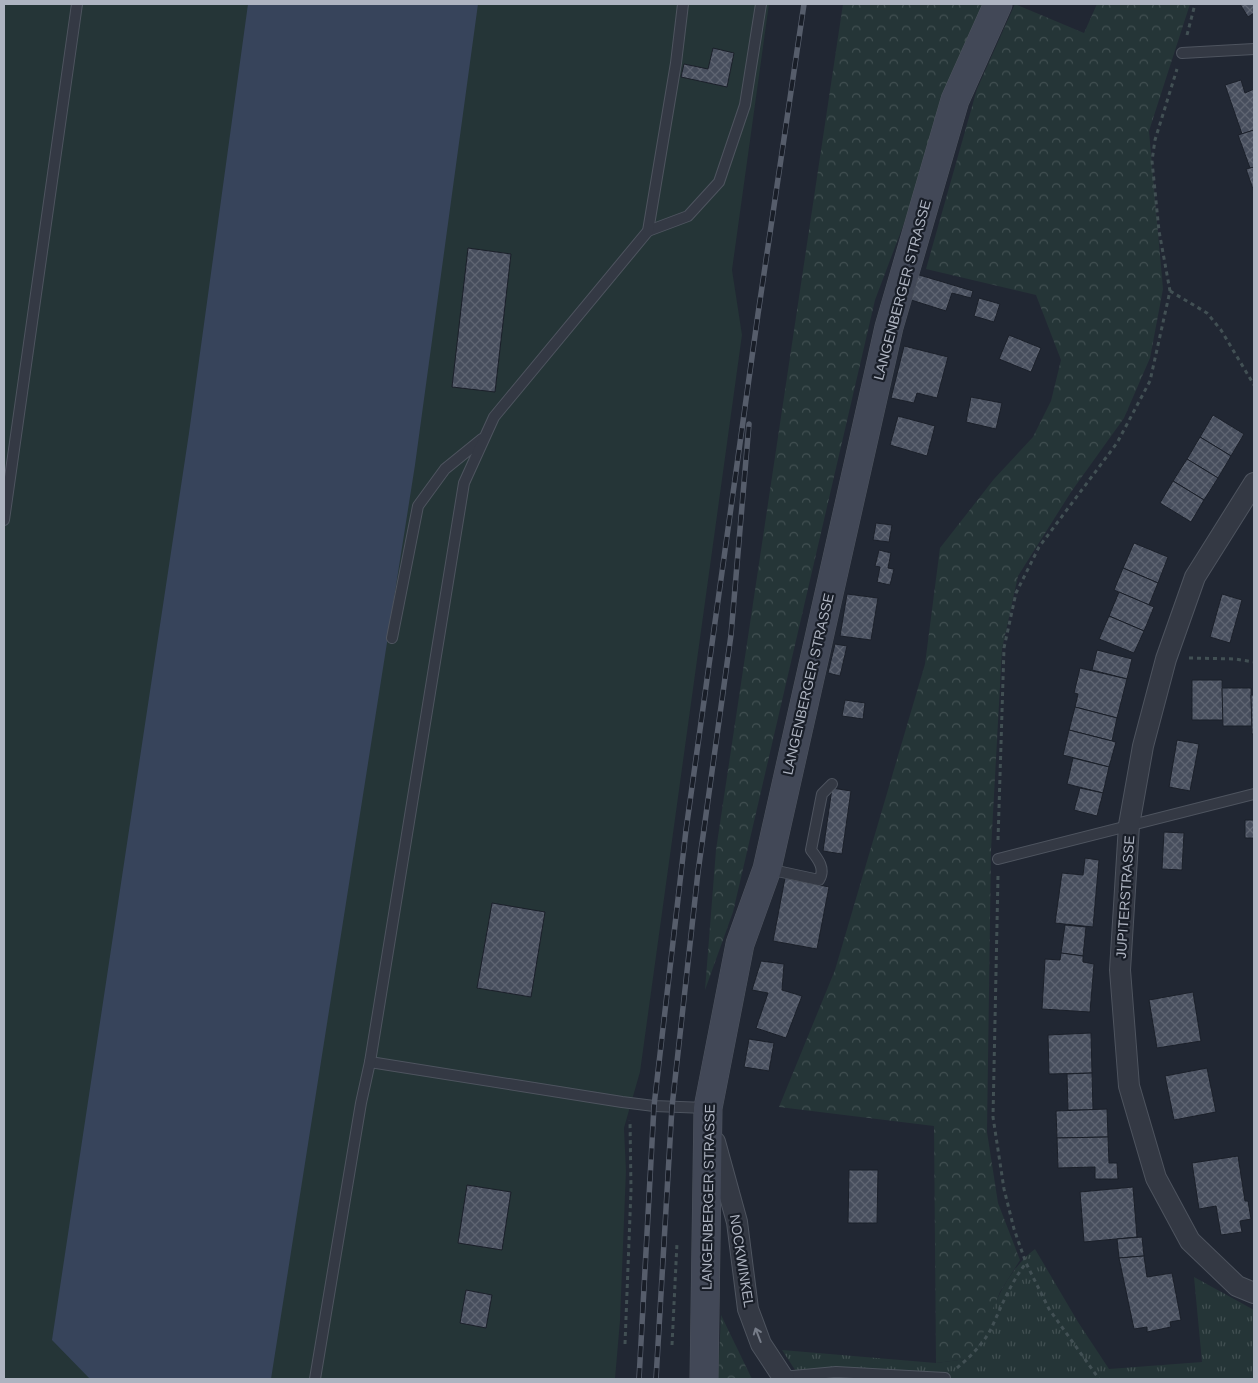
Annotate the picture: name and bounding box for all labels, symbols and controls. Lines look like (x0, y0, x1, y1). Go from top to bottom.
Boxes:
street label: LANGENBERGER STRASSE (870, 198, 934, 382)
street label: LANGENBERGER STRASSE (779, 592, 837, 776)
street label: JUPITERSTRASSE (1113, 835, 1137, 959)
street label: LANGENBERGER STRASSE (698, 1104, 718, 1290)
street label: NOCKWINKEL (727, 1213, 757, 1309)
one-way arrow (753, 1327, 762, 1343)

